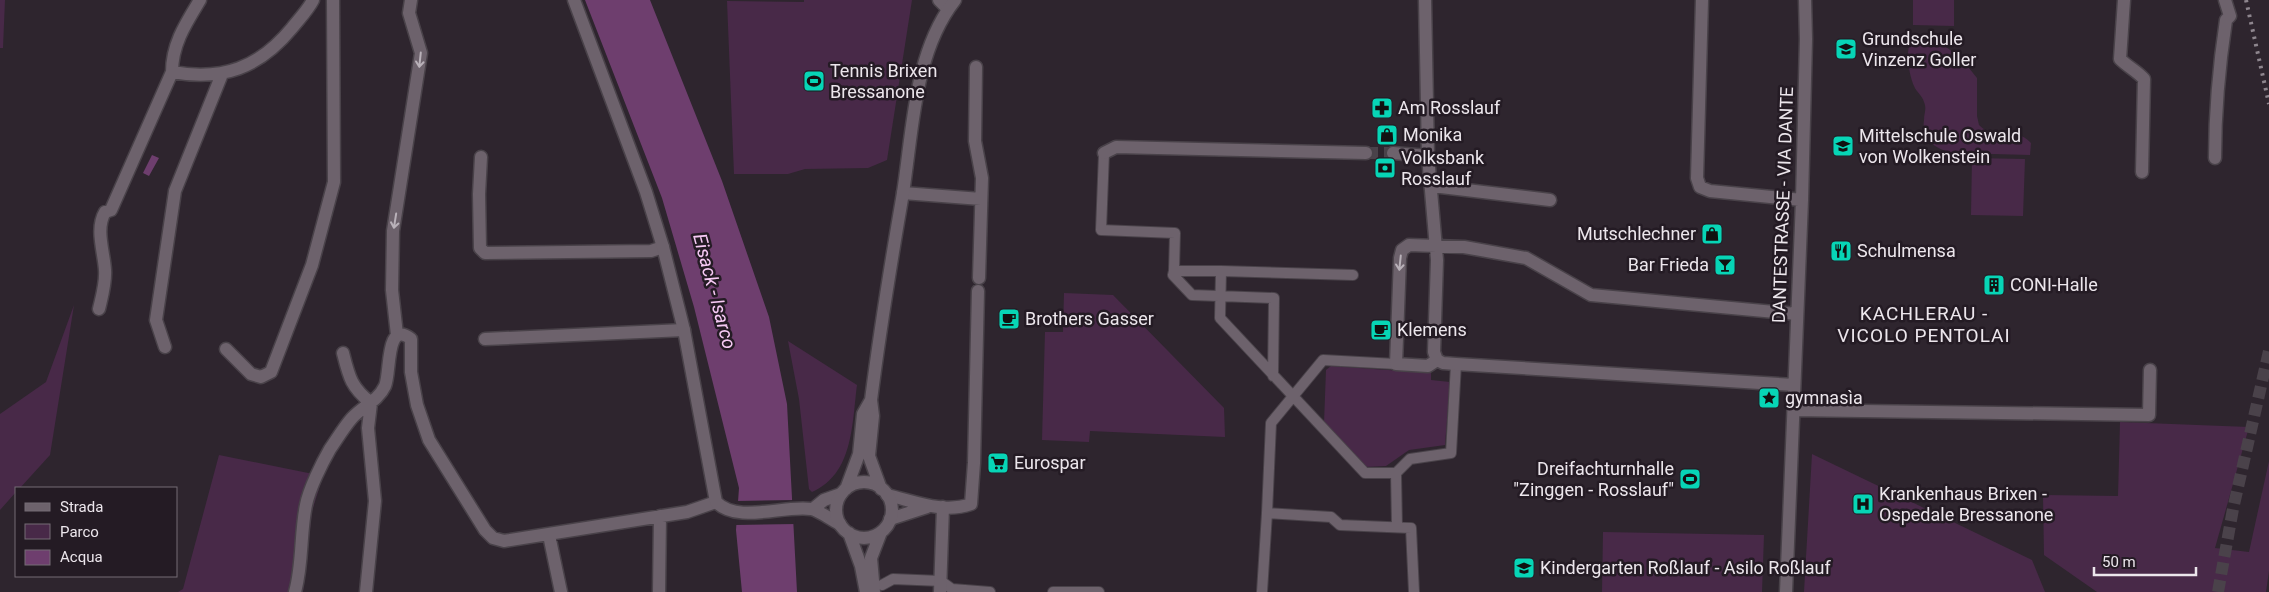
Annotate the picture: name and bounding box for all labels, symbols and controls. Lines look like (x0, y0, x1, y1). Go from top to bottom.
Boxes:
place label: Grundschule Vinzenz Goller (1862, 28, 1976, 70)
school or university icon: Grundschule Vinzenz Goller (1834, 37, 1858, 61)
one-way arrow (415, 52, 424, 68)
place label: Tennis Brixen Bressanone (830, 60, 937, 102)
sports icon: Tennis Brixen Bressanone (802, 69, 826, 93)
street label: DANTESTRASSE - VIA DANTE (1768, 87, 1797, 323)
pharmacy icon: Am Rosslauf (1370, 96, 1394, 120)
place label: Am Rosslauf (1398, 97, 1501, 118)
shop icon: Monika (1375, 123, 1399, 147)
place label: Monika (1403, 124, 1462, 145)
place label: Mittelschule Oswald von Wolkenstein (1859, 125, 2021, 167)
school or university icon: Mittelschule Oswald von Wolkenstein (1831, 134, 1855, 158)
place label: Volksbank Rosslauf (1401, 147, 1485, 189)
bank icon: Volksbank Rosslauf (1373, 156, 1397, 180)
one-way arrow (390, 212, 400, 228)
shop icon: Mutschlechner (1700, 222, 1724, 246)
place label: Mutschlechner (1577, 223, 1696, 244)
water label: Eisack - Isarco (688, 231, 741, 351)
restaurant icon: Schulmensa (1829, 239, 1853, 263)
place label: Schulmensa (1857, 240, 1956, 261)
bar icon: Bar Frieda (1713, 253, 1737, 277)
place label: Bar Frieda (1628, 254, 1709, 275)
one-way arrow (1395, 255, 1405, 271)
building icon: CONI-Halle (1982, 273, 2006, 297)
place label: CONI-Halle (2010, 274, 2098, 295)
district label: KACHLERAU - VICOLO PENTOLAI (1837, 302, 2011, 347)
cafe icon: Brothers Gasser (997, 307, 1021, 331)
place label: Brothers Gasser (1025, 308, 1154, 329)
cafe icon: Klemens (1369, 318, 1393, 342)
place label: Klemens (1397, 319, 1467, 340)
place icon: gymnasìa (1757, 386, 1781, 410)
place label: gymnasìa (1785, 387, 1863, 408)
supermarket icon: Eurospar (986, 451, 1010, 475)
place label: Eurospar (1014, 452, 1085, 473)
place label: Dreifachturnhalle "Zinggen - Rosslauf" (1513, 458, 1674, 500)
sports icon: Dreifachturnhalle "Zinggen - Rosslauf" (1678, 467, 1702, 491)
place label: Krankenhaus Brixen - Ospedale Bressanone (1879, 483, 2053, 525)
legend (15, 487, 178, 577)
hospital icon: Krankenhaus Brixen - Ospedale Bressanone (1851, 492, 1875, 516)
text: Strada (60, 498, 103, 516)
text: Parco (60, 523, 99, 541)
scale bar (2094, 544, 2196, 576)
text: Acqua (60, 548, 103, 566)
text: 50 m (2102, 553, 2136, 571)
school or university icon: Kindergarten Roßlauf - Asilo Roßlauf (1512, 556, 1536, 580)
place label: Kindergarten Roßlauf - Asilo Roßlauf (1540, 557, 1832, 578)

